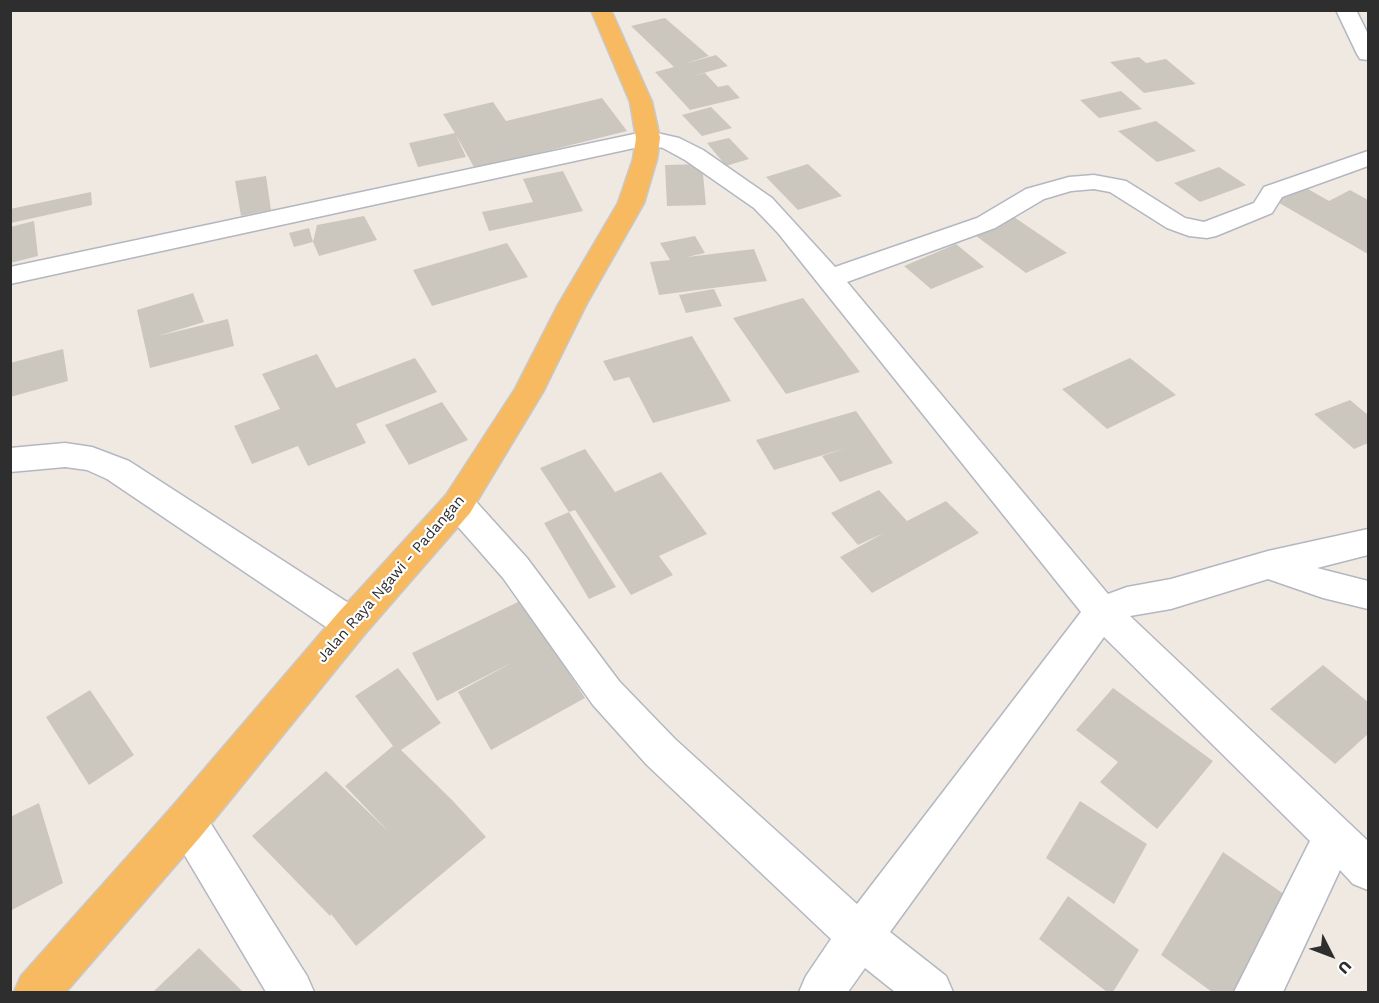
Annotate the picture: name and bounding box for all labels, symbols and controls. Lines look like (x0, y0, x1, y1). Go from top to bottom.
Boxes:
street label: Jalan Raya Ngawi - Padangan (314, 492, 468, 666)
north arrow (1301, 925, 1361, 985)
text: U (1334, 957, 1356, 978)

